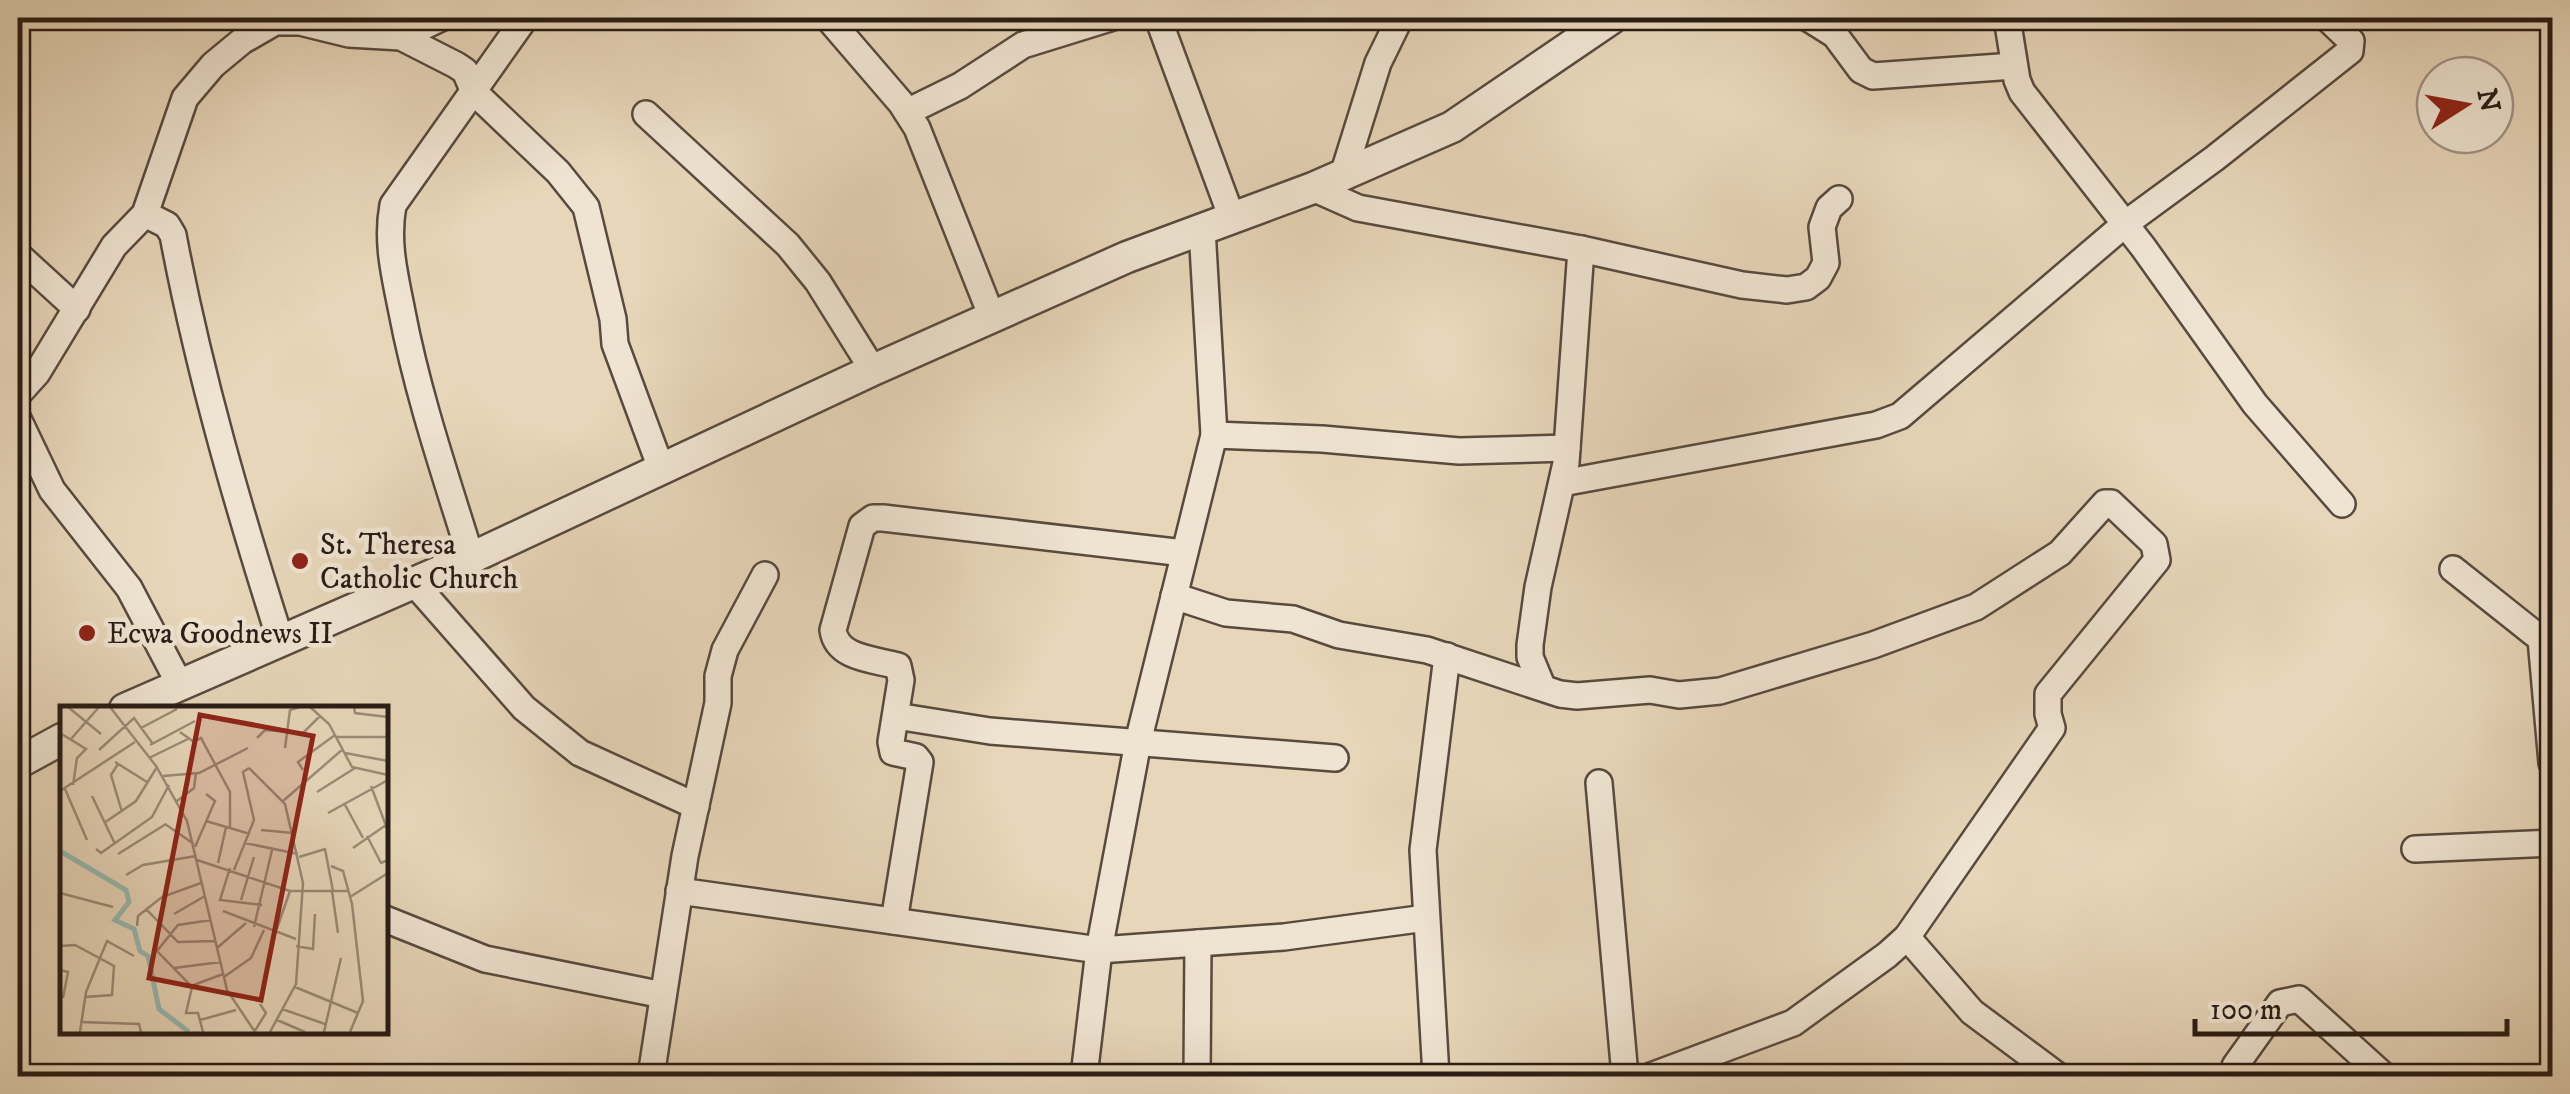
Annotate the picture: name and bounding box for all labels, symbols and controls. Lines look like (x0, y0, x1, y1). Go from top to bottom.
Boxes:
north arrow (2415, 55, 2515, 155)
text: N (2469, 86, 2507, 115)
place label: St. Theresa Catholic Church (320, 527, 518, 598)
marker: St. Theresa Catholic Church (289, 550, 311, 572)
place label: Ecwa Goodnews II (107, 616, 333, 653)
marker: Ecwa Goodnews II (76, 622, 98, 644)
inset map (60, 706, 388, 1034)
scale bar (2195, 974, 2508, 1036)
text: 100 m (2210, 992, 2282, 1029)

